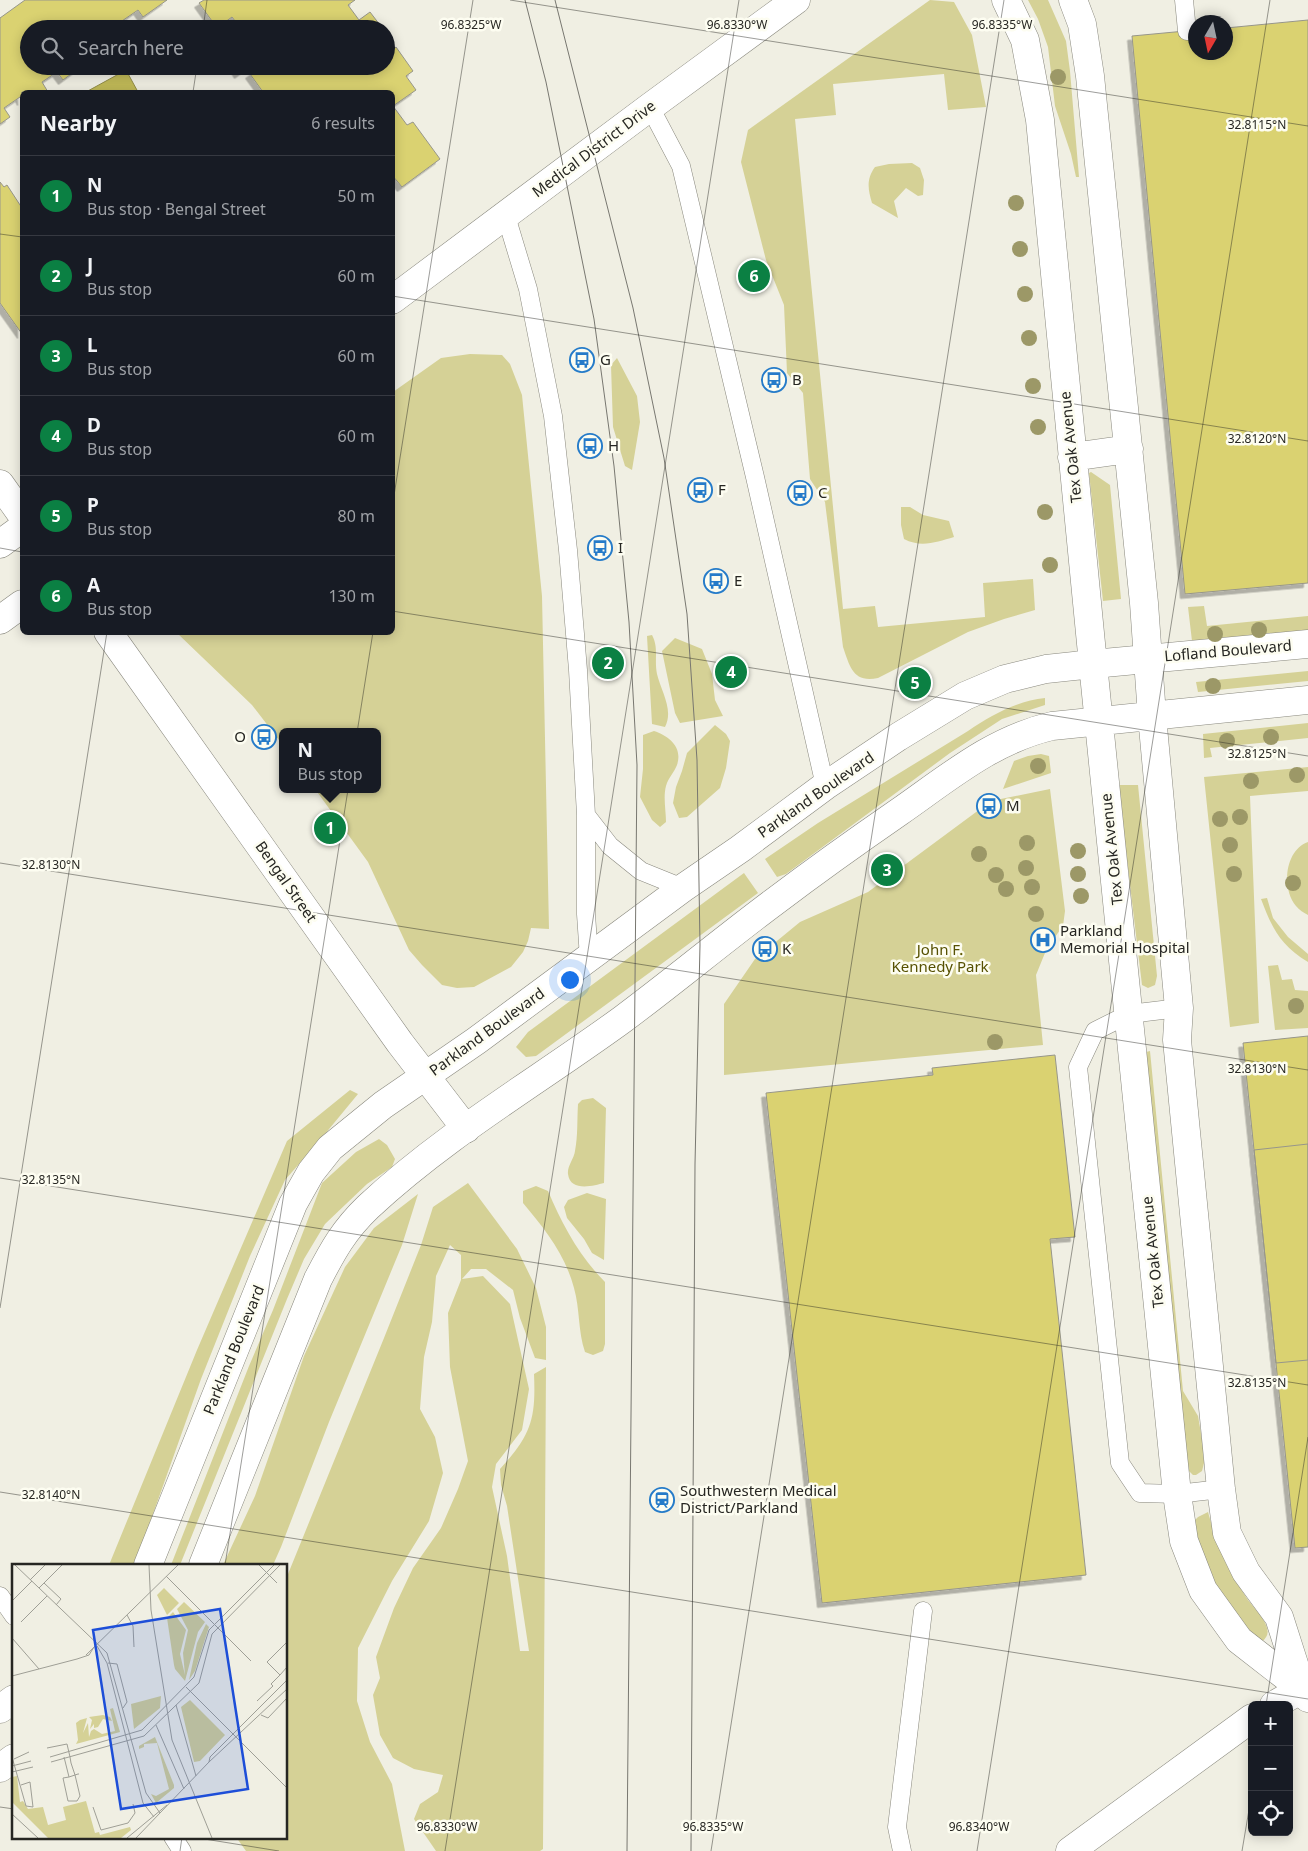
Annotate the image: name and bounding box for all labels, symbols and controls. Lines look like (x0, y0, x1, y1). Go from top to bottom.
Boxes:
north arrow (1188, 15, 1233, 60)
text: 96.8325°W (441, 16, 501, 33)
text: 96.8330°W (707, 16, 767, 33)
text: 96.8335°W (972, 16, 1032, 33)
search box (20, 20, 395, 75)
icon: search (38, 34, 66, 62)
text: Search here (78, 35, 184, 61)
street label: Medical District Drive (528, 95, 659, 201)
text: Nearby (40, 109, 116, 137)
text: 6 results (311, 112, 375, 134)
text: 32.8115°N (1228, 116, 1286, 133)
text: N (87, 172, 102, 198)
text: 1 (51, 185, 61, 207)
text: 50 m (338, 185, 375, 207)
text: Bus stop · Bengal Street (87, 198, 266, 220)
text: J (87, 252, 93, 278)
pin: 6 (738, 257, 770, 295)
text: 2 (51, 265, 61, 287)
text: 60 m (338, 265, 375, 287)
text: Bus stop (87, 278, 152, 300)
text: L (87, 332, 98, 358)
text: 3 (51, 345, 61, 367)
text: 60 m (338, 345, 375, 367)
bus stop icon: G (569, 347, 595, 373)
place label: G (600, 349, 611, 369)
text: Bus stop (87, 358, 152, 380)
bus stop icon: B (761, 367, 787, 393)
place label: B (792, 369, 802, 389)
street label: Tex Oak Avenue (1054, 390, 1086, 504)
text: D (87, 412, 101, 438)
text: 4 (51, 425, 61, 447)
text: 60 m (338, 425, 375, 447)
text: 32.8120°N (1228, 430, 1286, 447)
bus stop icon: H (577, 433, 603, 459)
place label: H (608, 435, 619, 455)
text: Bus stop (87, 438, 152, 460)
bus stop icon: F (687, 477, 713, 503)
place label: F (718, 479, 726, 499)
bus stop icon: C (787, 480, 813, 506)
place label: C (818, 482, 828, 502)
text: P (87, 492, 99, 518)
text: 5 (51, 505, 61, 527)
text: 80 m (338, 505, 375, 527)
text: Bus stop (87, 518, 152, 540)
bus stop icon: I (587, 535, 613, 561)
place label: I (618, 537, 623, 557)
bus stop icon: E (703, 568, 729, 594)
place label: E (734, 570, 742, 590)
text: A (87, 572, 100, 598)
text: 6 (51, 585, 61, 607)
text: 130 m (328, 585, 375, 607)
text: Bus stop (87, 598, 152, 620)
street label: Lofland Boulevard (1163, 634, 1293, 666)
pin: 2 (592, 644, 624, 682)
pin: 4 (715, 653, 747, 691)
pin: 5 (899, 664, 931, 702)
bus stop icon: O (251, 724, 277, 750)
place label: O (234, 726, 246, 746)
popup (279, 728, 381, 793)
text: N (297, 737, 313, 763)
text: 32.8125°N (1228, 745, 1286, 762)
street label: Parkland Boulevard (753, 747, 878, 842)
text: Bus stop (297, 763, 363, 785)
street label: Tex Oak Avenue (1095, 792, 1127, 906)
bus stop icon: M (976, 793, 1002, 819)
place label: M (1006, 795, 1020, 815)
pin: 1 (314, 809, 346, 847)
street label: Bengal Street (251, 837, 323, 926)
pin: 3 (871, 851, 903, 889)
text: 32.8130°N (22, 856, 80, 873)
place label: Parkland Memorial Hospital (1060, 920, 1190, 957)
hospital icon: Parkland Memorial Hospital (1030, 927, 1056, 953)
bus stop icon: K (752, 936, 778, 962)
place label: K (782, 938, 792, 958)
park label: John F. Kennedy Park (891, 939, 989, 976)
your location (557, 967, 583, 993)
street label: Parkland Boulevard (425, 983, 548, 1080)
text: 32.8130°N (1228, 1060, 1286, 1077)
text: 32.8135°N (22, 1171, 80, 1188)
street label: Tex Oak Avenue (1136, 1195, 1168, 1309)
street label: Parkland Boulevard (198, 1282, 268, 1417)
text: 32.8135°N (1228, 1374, 1286, 1391)
place label: Southwestern Medical District/Parkland (680, 1480, 837, 1517)
text: 32.8140°N (22, 1486, 80, 1503)
station icon: Southwestern Medical District/Parkland (649, 1487, 675, 1513)
inset map (12, 1564, 288, 1838)
map controls (1248, 1701, 1293, 1836)
button: + (1248, 1701, 1293, 1746)
button: − (1248, 1746, 1293, 1791)
button: locate (1248, 1791, 1293, 1836)
text: 96.8330°W (417, 1818, 477, 1835)
text: 96.8335°W (683, 1818, 743, 1835)
text: 96.8340°W (949, 1818, 1009, 1835)

